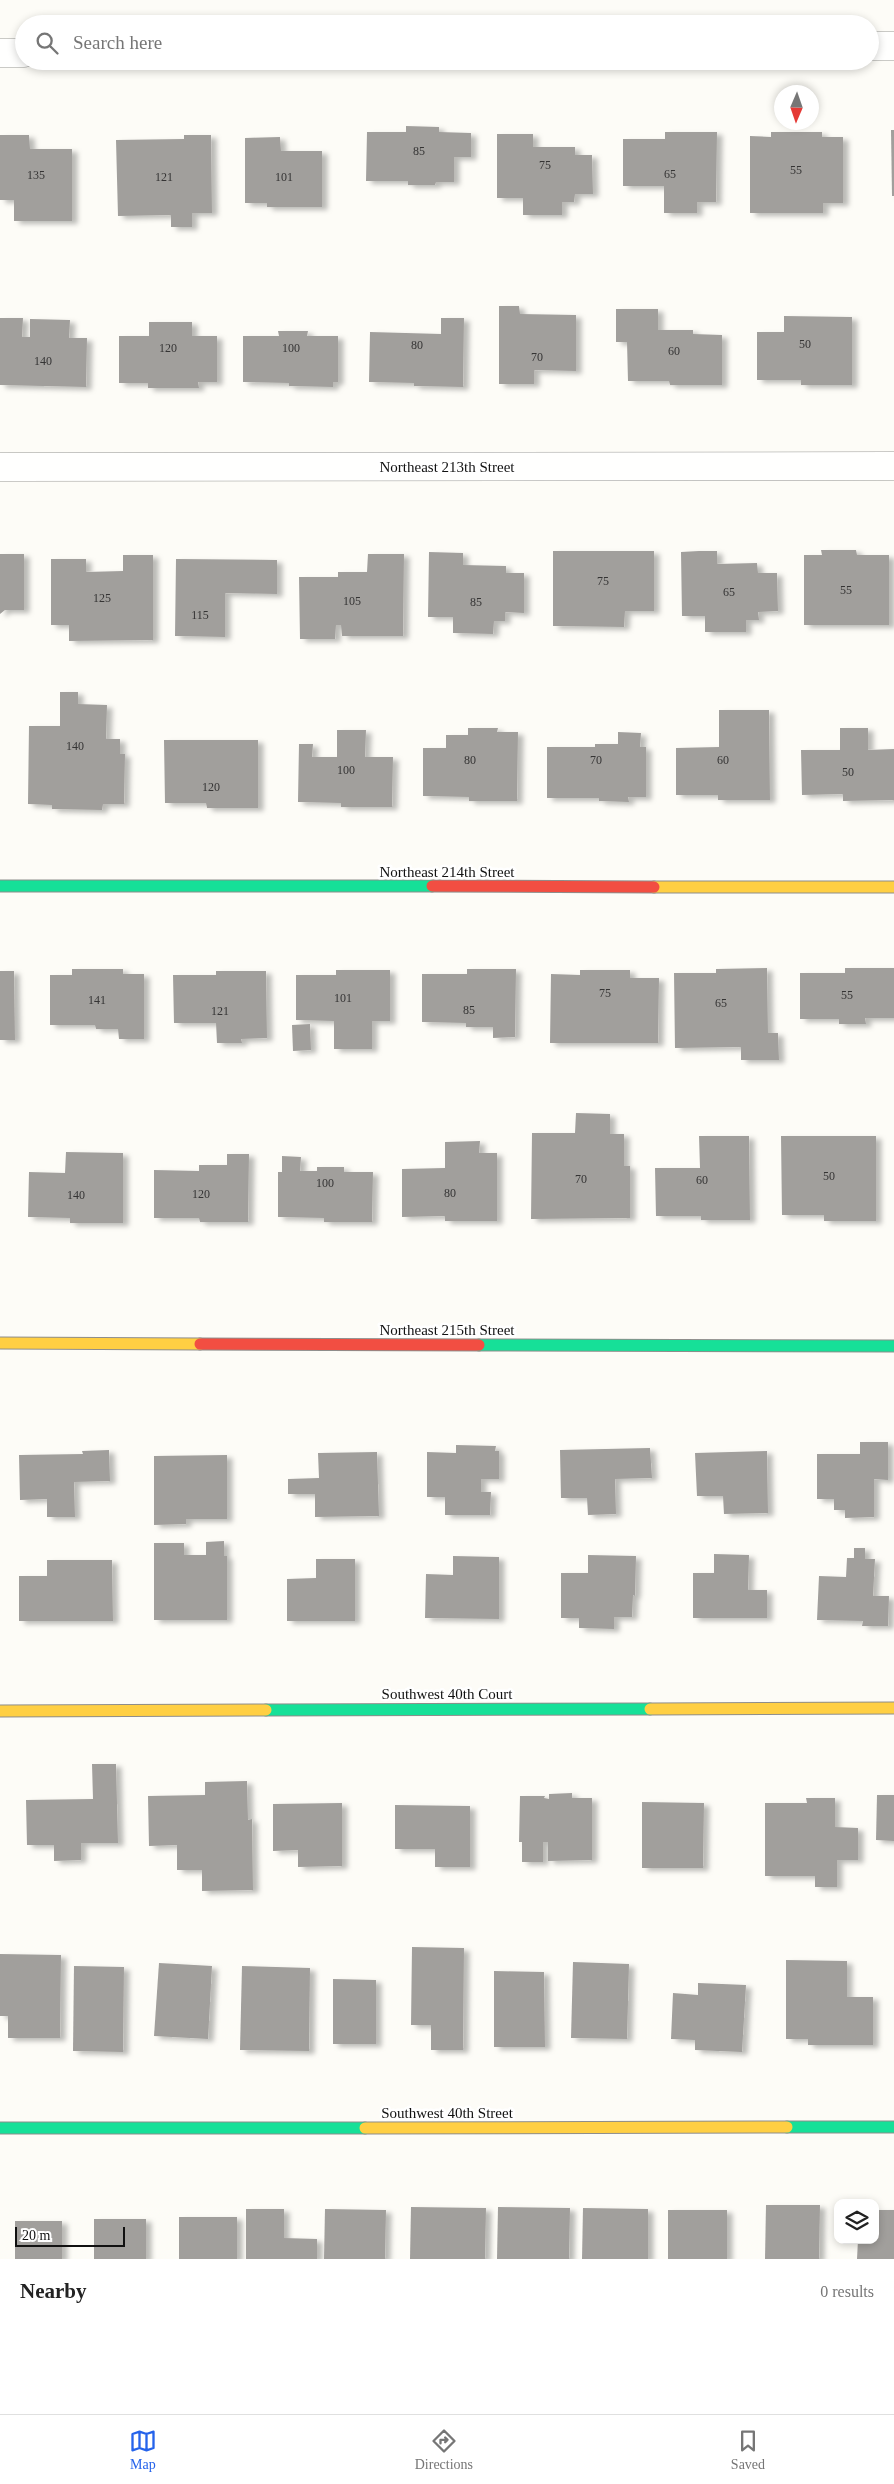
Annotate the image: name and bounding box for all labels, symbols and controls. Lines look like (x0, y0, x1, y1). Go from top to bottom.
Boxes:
search box (15, 15, 879, 70)
icon: search (33, 29, 61, 57)
text: Search here (73, 32, 162, 53)
north arrow (774, 85, 819, 130)
house number: 85 (413, 144, 425, 158)
house number: 75 (539, 158, 551, 172)
house number: 55 (790, 163, 802, 177)
house number: 65 (664, 167, 676, 181)
house number: 135 (27, 168, 45, 182)
house number: 121 (155, 170, 173, 184)
house number: 101 (275, 170, 293, 184)
house number: 50 (799, 337, 811, 351)
house number: 80 (411, 338, 423, 352)
house number: 120 (159, 341, 177, 355)
house number: 100 (282, 341, 300, 355)
house number: 60 (668, 344, 680, 358)
house number: 70 (531, 350, 543, 364)
house number: 140 (34, 354, 52, 368)
street label: Northeast 213th Street (380, 459, 515, 475)
house number: 75 (597, 574, 609, 588)
house number: 55 (840, 583, 852, 597)
house number: 65 (723, 585, 735, 599)
house number: 125 (93, 591, 111, 605)
house number: 105 (343, 594, 361, 608)
house number: 85 (470, 595, 482, 609)
house number: 115 (191, 608, 209, 622)
house number: 140 (66, 739, 84, 753)
house number: 80 (464, 753, 476, 767)
house number: 70 (590, 753, 602, 767)
house number: 60 (717, 753, 729, 767)
house number: 100 (337, 763, 355, 777)
house number: 50 (842, 765, 854, 779)
house number: 120 (202, 780, 220, 794)
street label: Northeast 214th Street (380, 864, 515, 880)
house number: 75 (599, 986, 611, 1000)
house number: 55 (841, 988, 853, 1002)
house number: 101 (334, 991, 352, 1005)
house number: 141 (88, 993, 106, 1007)
house number: 65 (715, 996, 727, 1010)
house number: 85 (463, 1003, 475, 1017)
house number: 121 (211, 1004, 229, 1018)
house number: 50 (823, 1169, 835, 1183)
house number: 70 (575, 1172, 587, 1186)
house number: 60 (696, 1173, 708, 1187)
house number: 100 (316, 1176, 334, 1190)
house number: 80 (444, 1186, 456, 1200)
house number: 120 (192, 1187, 210, 1201)
house number: 140 (67, 1188, 85, 1202)
street label: Northeast 215th Street (380, 1322, 515, 1338)
street label: Southwest 40th Court (382, 1686, 513, 1702)
street label: Southwest 40th Street (381, 2105, 514, 2121)
map controls (834, 2199, 879, 2244)
button: layers (834, 2199, 879, 2244)
scale bar (15, 2224, 125, 2247)
text: 20 m (22, 2228, 50, 2243)
text: Nearby (20, 2279, 87, 2303)
text: 0 results (820, 2283, 874, 2300)
tab: Map (129, 2427, 157, 2473)
tab: Directions (415, 2427, 473, 2473)
tab: Saved (731, 2427, 765, 2473)

